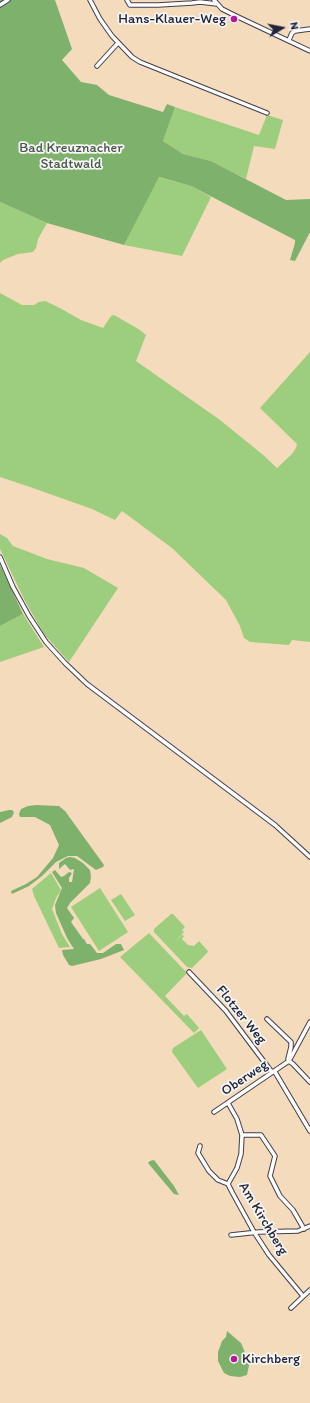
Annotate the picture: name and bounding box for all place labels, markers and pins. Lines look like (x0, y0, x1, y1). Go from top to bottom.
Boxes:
place label: Hans-Klauer-Weg (118, 11, 226, 27)
marker: Hans-Klauer-Weg (229, 14, 239, 24)
place label: Kirchberg (242, 1351, 300, 1367)
marker: Kirchberg (229, 1354, 239, 1364)

